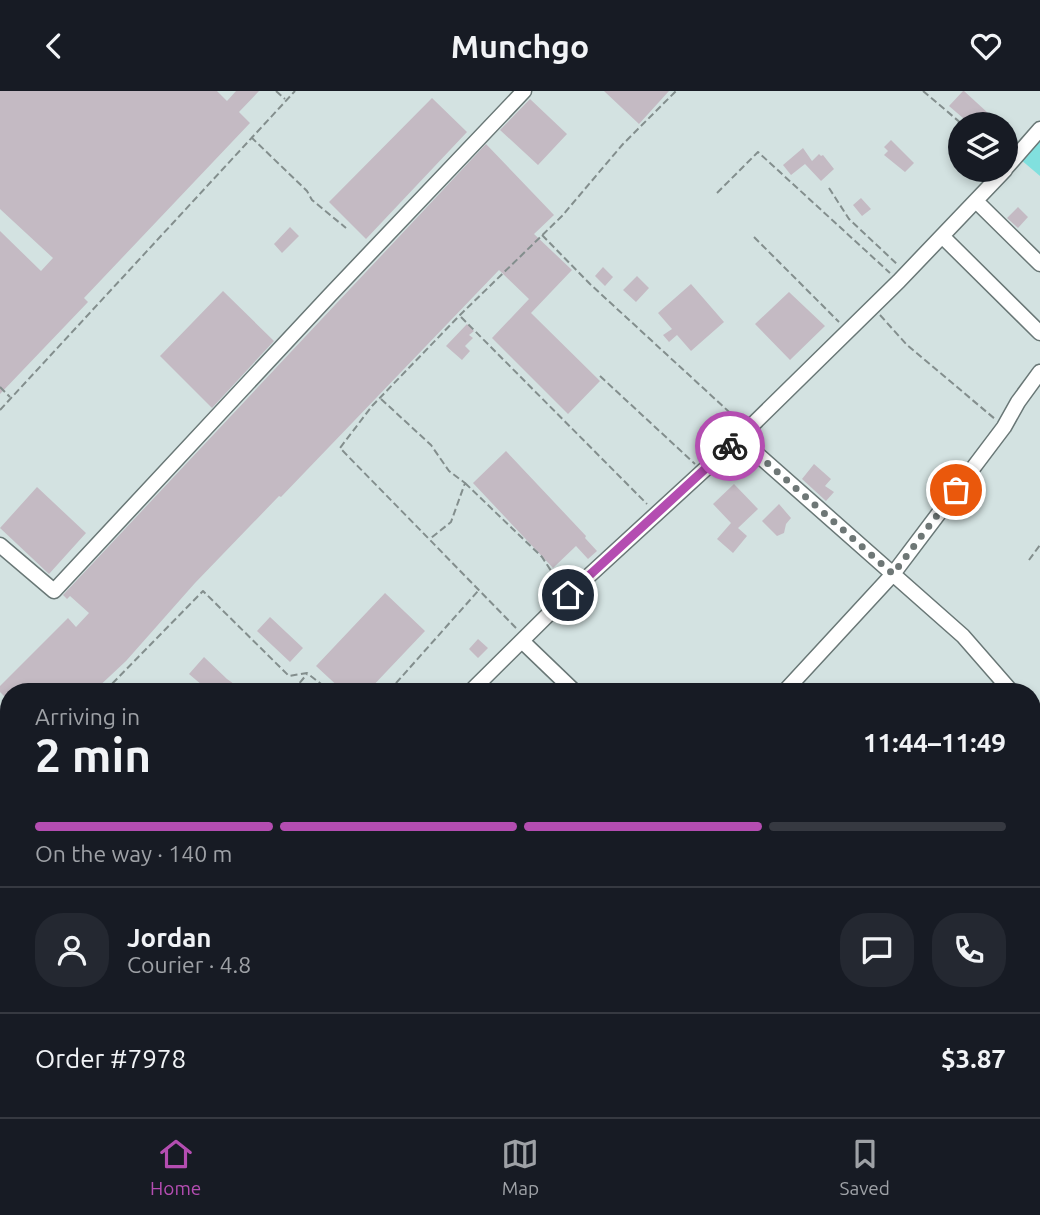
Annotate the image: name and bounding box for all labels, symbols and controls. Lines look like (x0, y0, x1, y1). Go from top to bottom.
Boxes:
icon: back (35, 27, 73, 65)
icon: heart (967, 27, 1005, 65)
text: Munchgo (451, 28, 589, 64)
map controls (948, 112, 1018, 182)
button: layers (948, 112, 1018, 182)
courier (695, 411, 765, 481)
icon: bike (711, 427, 749, 465)
pin (926, 460, 986, 520)
icon: bag (937, 471, 975, 509)
pin (538, 565, 598, 625)
icon: home (549, 576, 587, 614)
text: Arriving in (35, 704, 140, 729)
text: 11:44–11:49 (863, 728, 1006, 757)
text: 2 min (35, 729, 151, 781)
text: On the way · 140 m (35, 841, 232, 866)
button: person (35, 913, 109, 987)
button: chat (840, 913, 914, 987)
button: phone (932, 913, 1006, 987)
text: Jordan (127, 923, 212, 952)
text: Courier · 4.8 (127, 952, 251, 977)
text: Order #7978 (35, 1044, 186, 1073)
text: $3.87 (941, 1044, 1006, 1073)
tab: Home (150, 1135, 201, 1199)
tab: Map (501, 1135, 539, 1199)
tab: Saved (839, 1135, 890, 1199)

